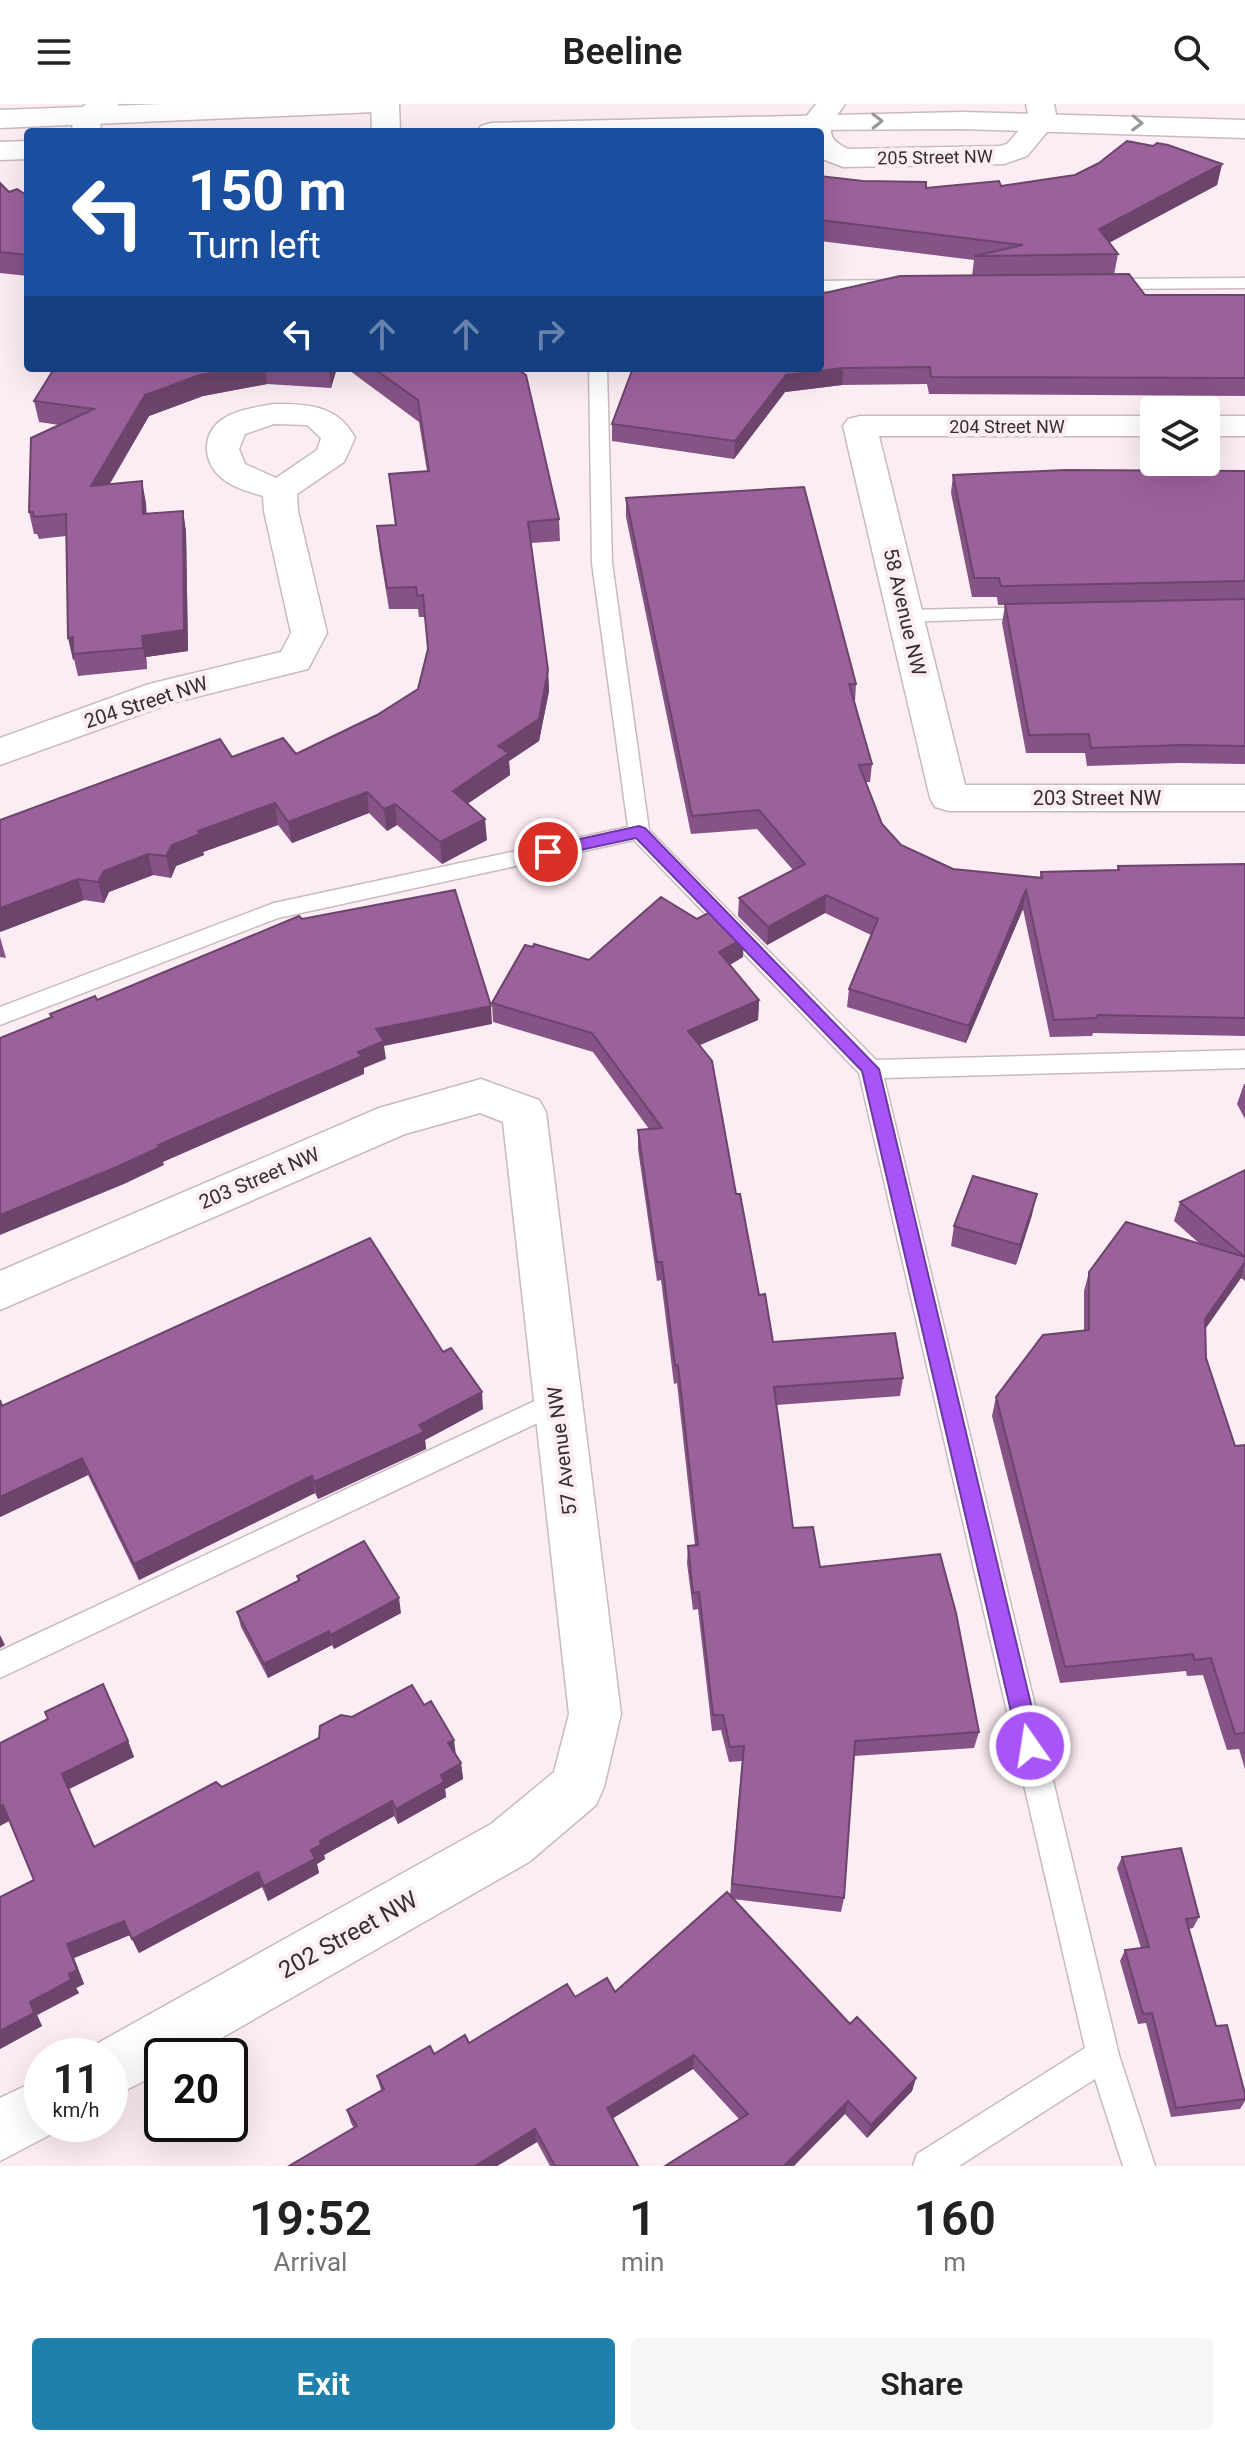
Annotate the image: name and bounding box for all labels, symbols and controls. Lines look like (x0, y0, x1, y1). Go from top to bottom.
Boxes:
icon: menu (32, 30, 76, 74)
icon: search (1169, 30, 1213, 74)
text: Beeline (563, 31, 682, 73)
one-way arrow (871, 113, 884, 130)
one-way arrow (1131, 115, 1144, 132)
street label: 205 Street NW (877, 145, 993, 169)
text: 150 m (188, 158, 347, 224)
icon: left (56, 160, 160, 264)
text: Turn left (188, 225, 321, 267)
icon: left (276, 312, 320, 356)
icon: ahead (360, 312, 404, 356)
icon: ahead (444, 312, 488, 356)
icon: right (528, 312, 572, 356)
map controls (1140, 396, 1220, 476)
button: layers (1140, 396, 1220, 476)
street label: 204 Street NW (949, 416, 1065, 437)
street label: 58 Avenue NW (879, 546, 931, 678)
street label: 204 Street NW (81, 671, 211, 733)
street label: 203 Street NW (1033, 786, 1161, 810)
pin (514, 818, 582, 886)
icon: arrive (526, 830, 570, 874)
street label: 203 Street NW (195, 1142, 323, 1214)
street label: 57 Avenue NW (542, 1385, 582, 1517)
position arrow (988, 1704, 1072, 1788)
street label: 202 Street NW (274, 1885, 422, 1985)
speed limit sign: 20 (144, 2038, 248, 2142)
text: 11 (53, 2056, 99, 2103)
text: km/h (53, 2098, 99, 2122)
text: 19:52 (249, 2190, 372, 2247)
text: 1 (629, 2190, 656, 2247)
text: 160 (914, 2190, 996, 2247)
text: Arrival (274, 2247, 347, 2277)
text: min (621, 2247, 664, 2277)
text: m (943, 2247, 966, 2277)
button: Exit (32, 2338, 615, 2430)
button: Share (631, 2338, 1213, 2430)

